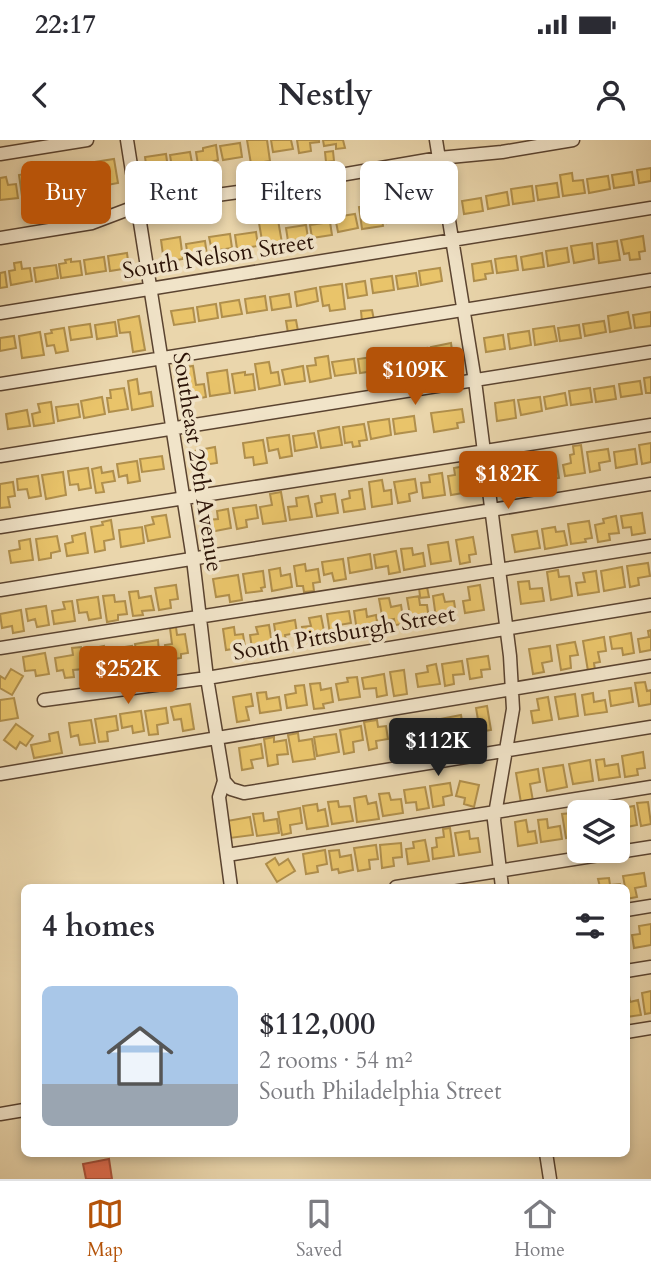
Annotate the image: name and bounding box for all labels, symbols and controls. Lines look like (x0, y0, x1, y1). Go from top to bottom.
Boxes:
text: 22:17 (35, 7, 96, 42)
text: Nestly (278, 73, 373, 117)
icon: back (21, 76, 59, 114)
icon: person (592, 76, 630, 114)
chip: Buy (21, 161, 111, 224)
chip: Rent (125, 161, 222, 224)
chip: Filters (236, 161, 346, 224)
chip: New (360, 161, 458, 224)
street label: South Nelson Street (120, 226, 316, 286)
pin: $109K (366, 348, 464, 407)
street label: Southeast 29th Avenue (165, 350, 231, 574)
text: $109K (382, 354, 448, 385)
pin: $182K (459, 452, 557, 511)
text: $182K (475, 458, 541, 489)
street label: South Pittsburgh Street (230, 598, 458, 668)
pin: $252K (79, 646, 177, 706)
text: $252K (95, 653, 161, 684)
pin: $112K (389, 718, 487, 778)
text: $112K (405, 725, 471, 756)
map controls (567, 800, 630, 863)
button: layers (567, 800, 630, 863)
text: 4 homes (42, 906, 155, 947)
icon: filters (571, 907, 609, 945)
text: $112,000 (259, 1004, 375, 1045)
icon: home (98, 1014, 182, 1098)
text: 2 rooms · 54 m² (259, 1045, 412, 1076)
text: South Philadelphia Street (259, 1076, 501, 1107)
tab: Map (86, 1195, 124, 1263)
tab: Saved (296, 1195, 342, 1263)
tab: Home (514, 1195, 565, 1263)

